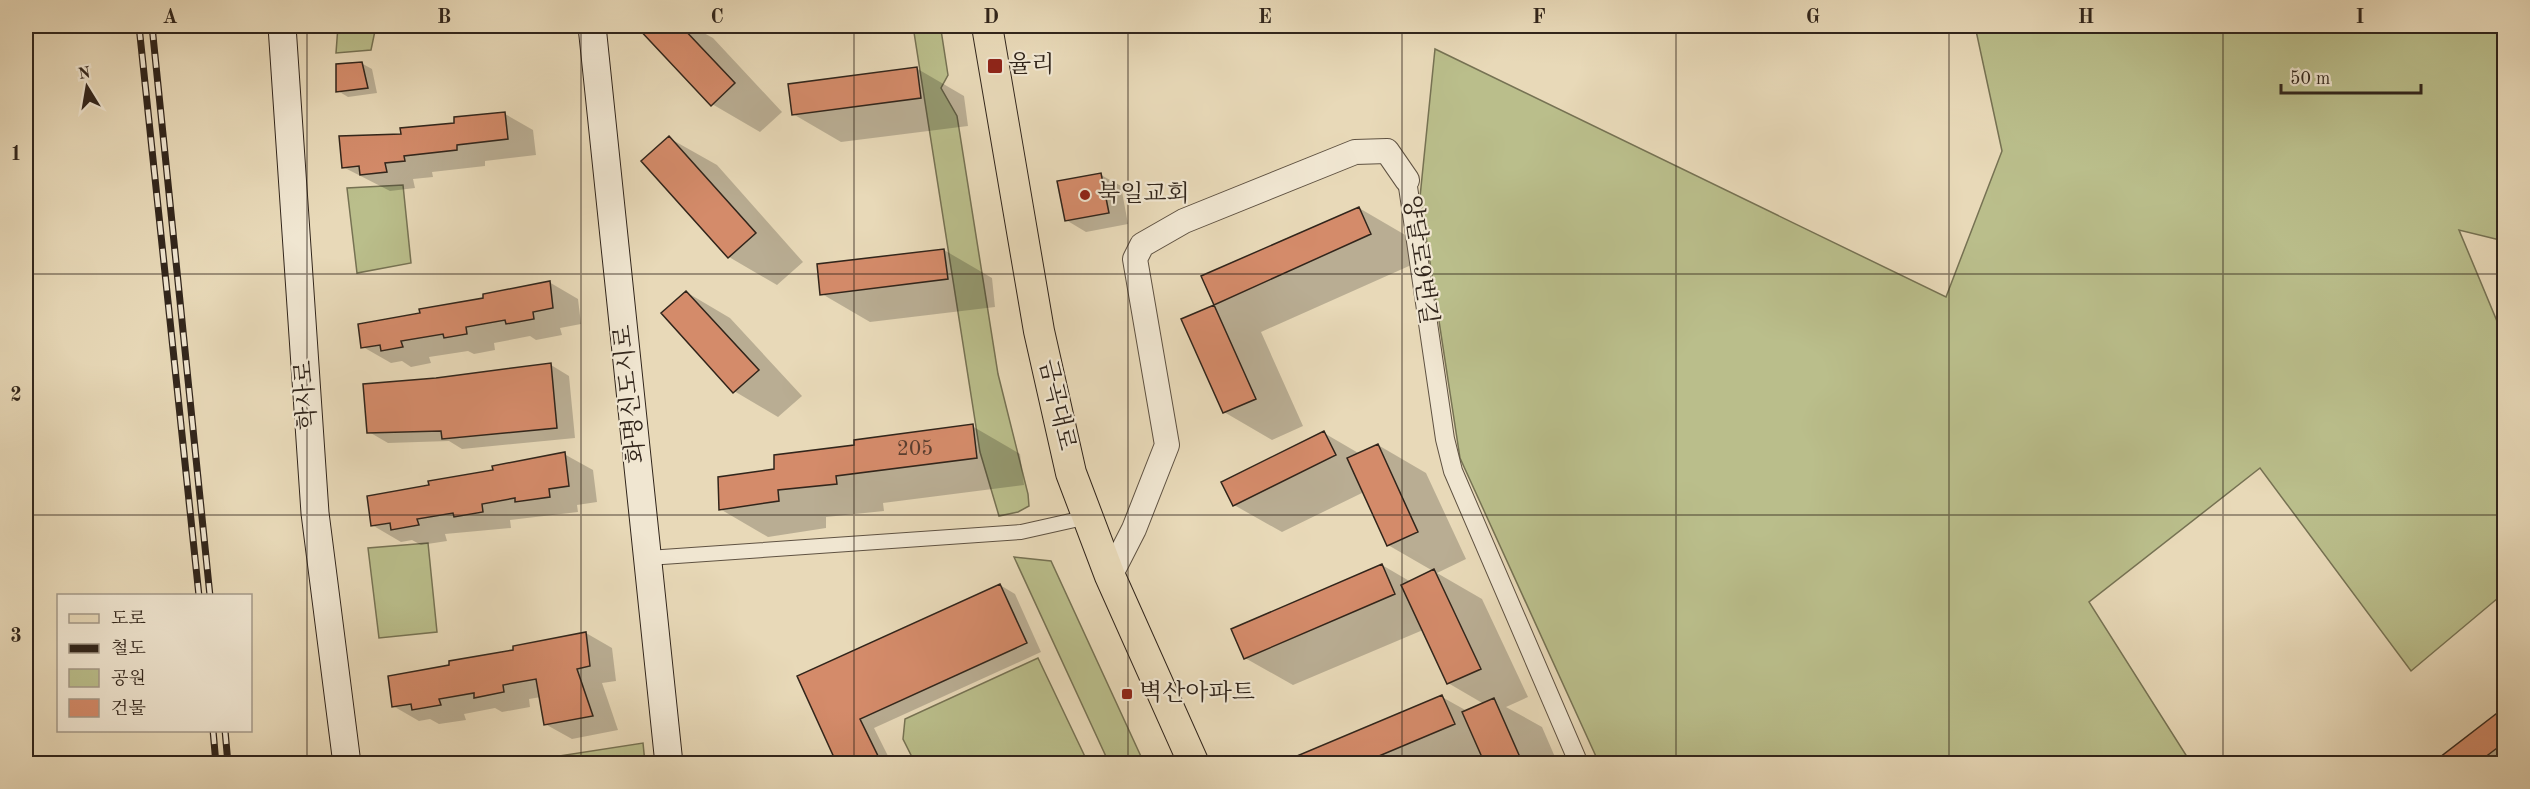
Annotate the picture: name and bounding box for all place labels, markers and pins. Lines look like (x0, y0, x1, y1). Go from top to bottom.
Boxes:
place label: 율리 (1008, 52, 1054, 78)
marker: 율리 (986, 57, 1004, 75)
place label: 북일교회 (1097, 180, 1190, 207)
marker: 북일교회 (1078, 188, 1092, 202)
place label: 벽산아파트 (1139, 680, 1255, 706)
marker: 벽산아파트 (1120, 687, 1134, 701)

